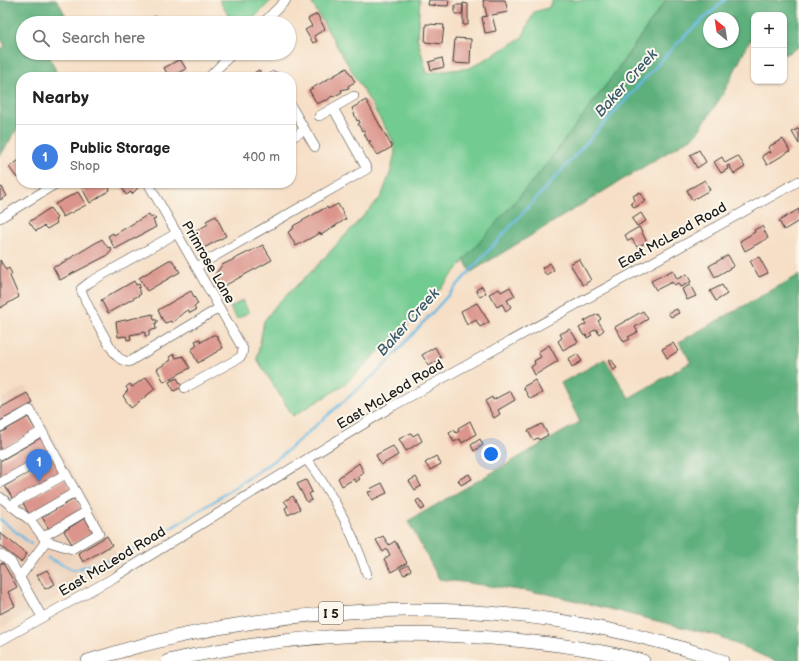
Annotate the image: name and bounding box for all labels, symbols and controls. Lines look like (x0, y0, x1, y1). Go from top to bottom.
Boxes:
north arrow (703, 12, 739, 48)
map controls (751, 12, 787, 84)
button: + (751, 12, 787, 48)
search box (16, 16, 296, 60)
icon: search (30, 27, 52, 49)
text: Search here (62, 29, 145, 48)
water label: Baker Creek (591, 45, 662, 121)
button: − (751, 48, 787, 84)
text: Nearby (32, 88, 89, 108)
text: Public Storage (70, 139, 170, 158)
text: 1 (42, 149, 48, 165)
text: 400 m (243, 149, 280, 165)
text: Shop (70, 158, 100, 174)
street label: East McLeod Road (615, 199, 729, 272)
street label: Primrose Lane (178, 218, 239, 306)
water label: Baker Creek (373, 284, 444, 360)
street label: East McLeod Road (334, 356, 447, 433)
your location (481, 444, 501, 464)
pin: 1 (26, 449, 52, 482)
street label: East McLeod Road (56, 523, 169, 600)
road number: I 5 (319, 602, 343, 624)

